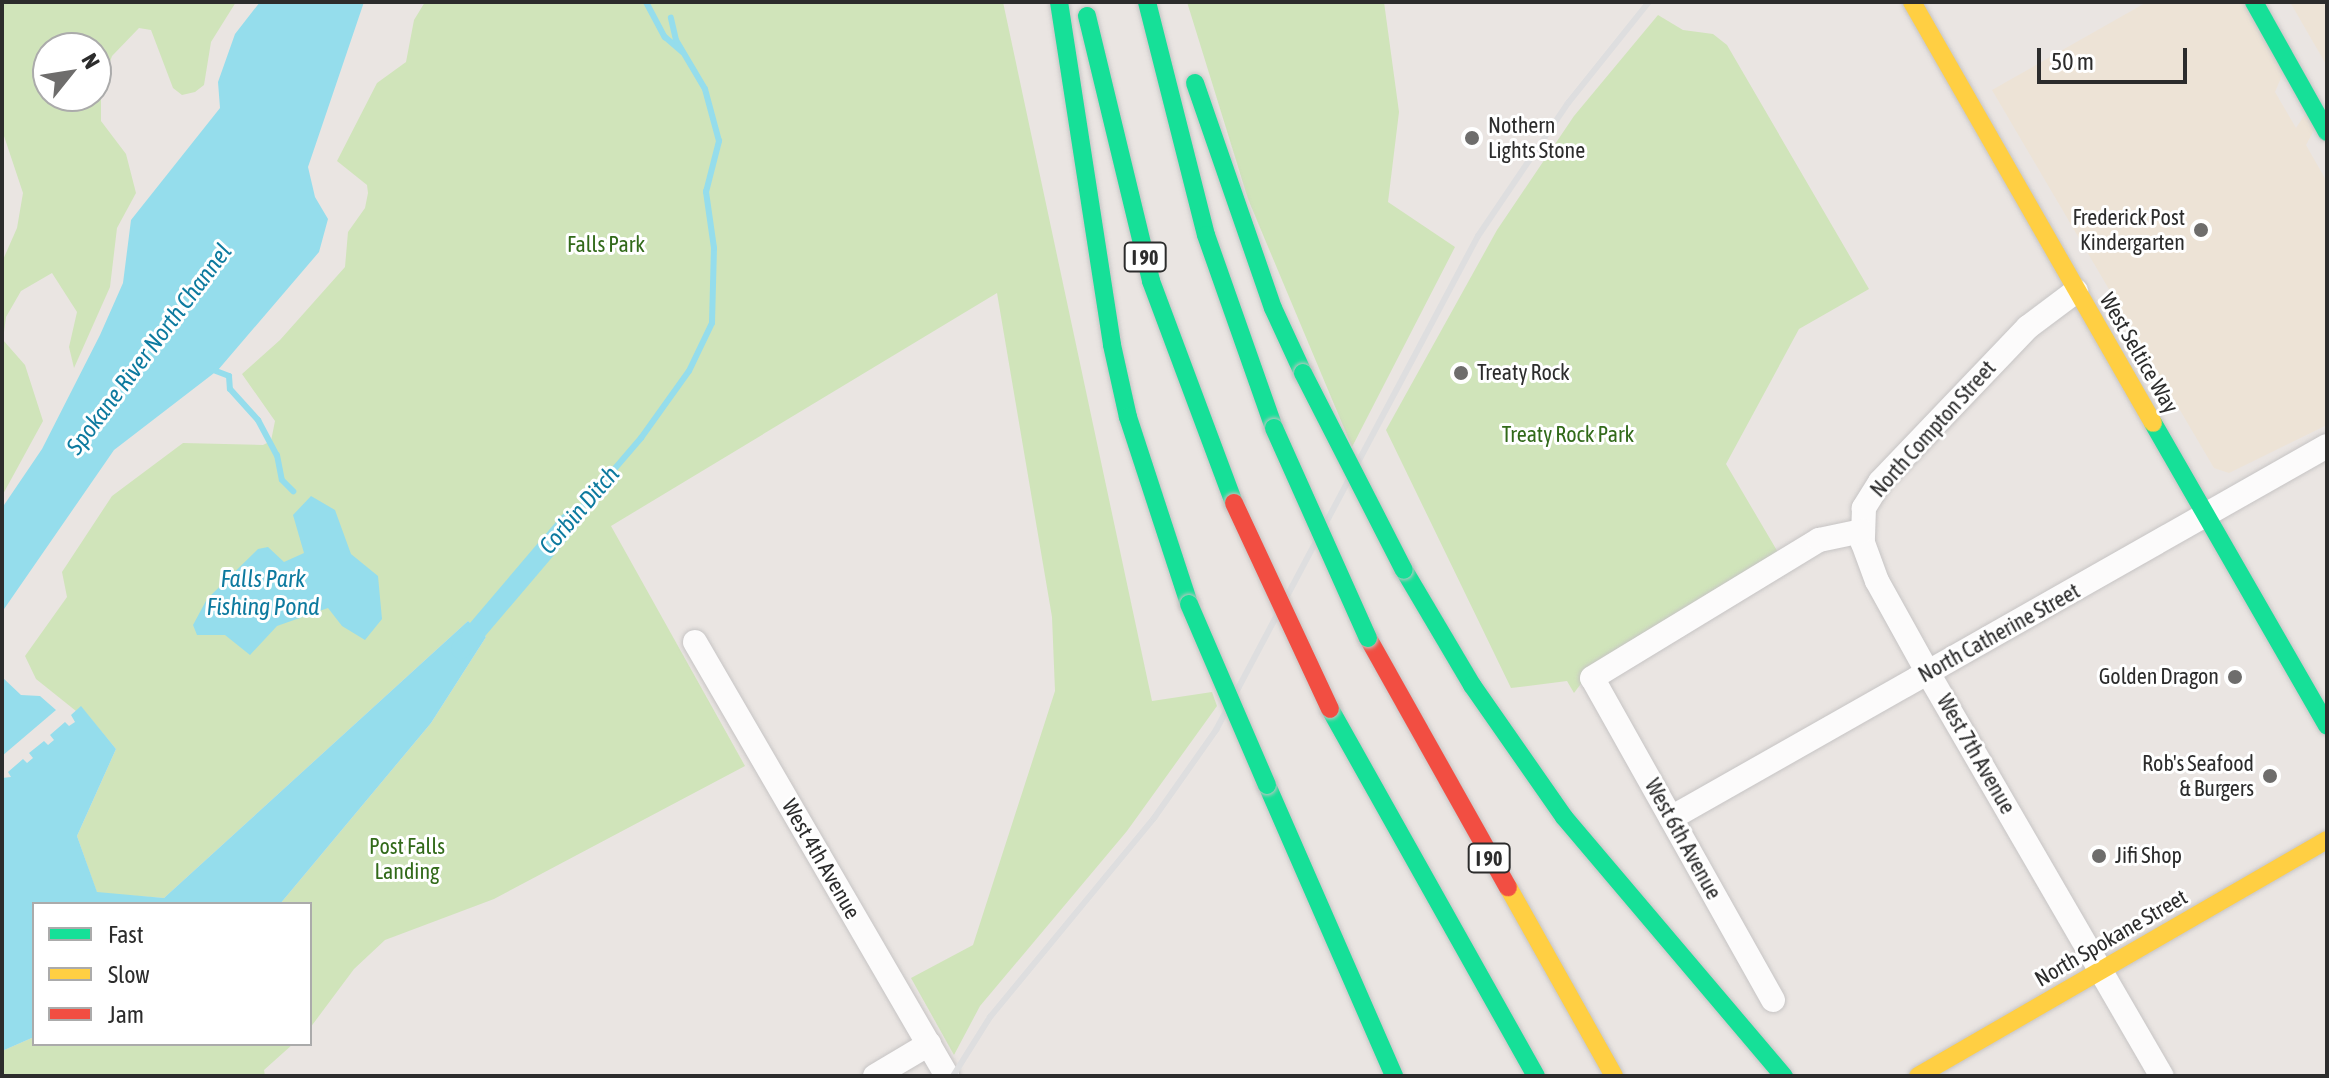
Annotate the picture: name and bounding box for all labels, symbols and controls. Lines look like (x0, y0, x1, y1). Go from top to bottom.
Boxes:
north arrow (32, 32, 112, 112)
scale bar (2041, 32, 2191, 82)
text: 50 m (2051, 48, 2094, 75)
text: N (77, 49, 106, 73)
place label: Nothern Lights Stone (1488, 112, 1585, 164)
marker: Nothern Lights Stone (1463, 129, 1481, 147)
place label: Frederick Post Kindergarten (2072, 204, 2185, 256)
marker: Frederick Post Kindergarten (2192, 221, 2210, 239)
park label: Falls Park (567, 232, 645, 258)
water label: Spokane River North Channel (60, 238, 238, 460)
road number: I 90 (1123, 241, 1167, 273)
street label: West Seltice Way (2094, 288, 2184, 418)
street label: North Compton Street (1865, 355, 2001, 503)
place label: Treaty Rock (1477, 360, 1570, 386)
marker: Treaty Rock (1452, 364, 1470, 382)
park label: Treaty Rock Park (1502, 422, 1634, 448)
water label: Corbin Ditch (533, 460, 625, 560)
water label: Falls Park Fishing Pond (207, 565, 319, 621)
street label: North Catherine Street (1914, 578, 2084, 688)
place label: Golden Dragon (2099, 664, 2219, 690)
marker: Golden Dragon (2226, 668, 2244, 686)
street label: West 7th Avenue (1931, 690, 2021, 818)
place label: Rob's Seafood & Burgers (2142, 750, 2254, 802)
marker: Rob's Seafood & Burgers (2261, 767, 2279, 785)
street label: West 6th Avenue (1639, 774, 1727, 904)
street label: West 4th Avenue (776, 795, 866, 923)
park label: Post Falls Landing (369, 833, 445, 884)
road number: I 90 (1467, 842, 1511, 874)
place label: Jifi Shop (2115, 843, 2182, 869)
marker: Jifi Shop (2090, 847, 2108, 865)
street label: North Spokane Street (2030, 884, 2192, 992)
legend (32, 902, 312, 1046)
text: Fast (108, 921, 144, 948)
text: Slow (108, 961, 150, 988)
text: Jam (108, 1001, 144, 1028)

